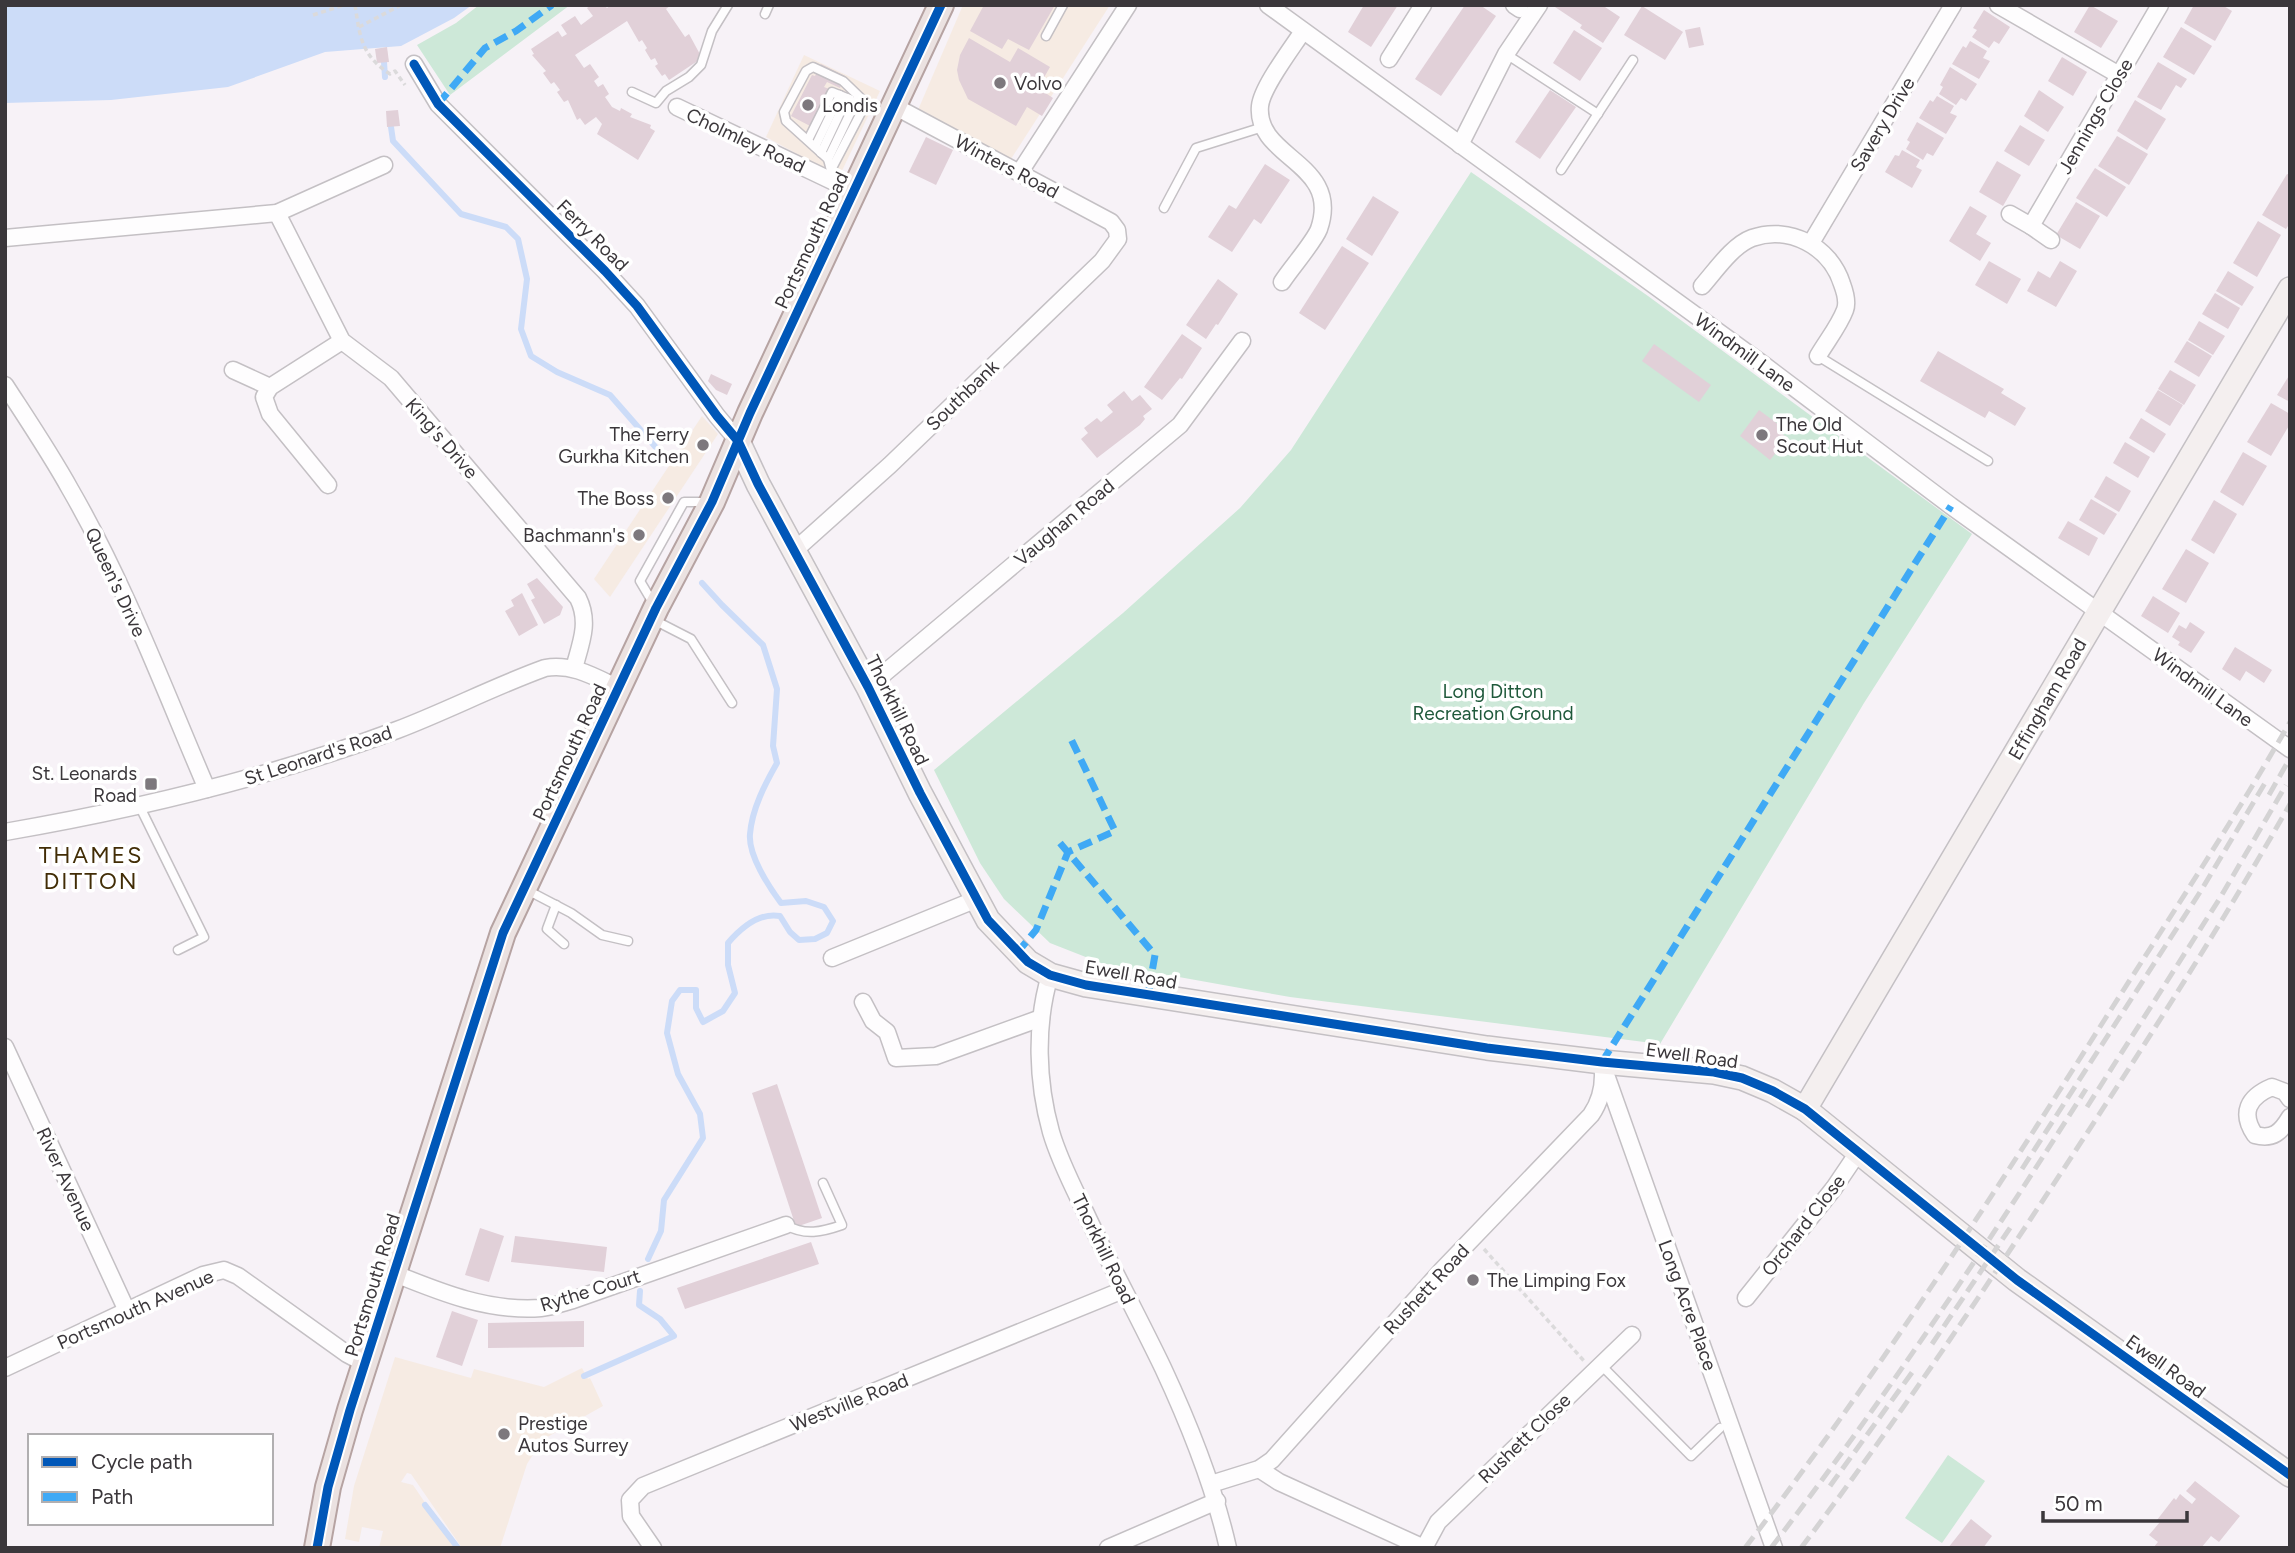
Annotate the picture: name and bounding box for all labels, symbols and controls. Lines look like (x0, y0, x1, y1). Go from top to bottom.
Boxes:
street label: Jennings Close (2053, 55, 2138, 178)
place label: Volvo (1014, 72, 1062, 95)
street label: Savery Drive (1845, 73, 1920, 176)
marker: Volvo (992, 75, 1008, 91)
place label: Londis (822, 94, 878, 117)
marker: Londis (800, 97, 816, 113)
street label: Cholmley Road (683, 103, 809, 178)
street label: Winters Road (951, 129, 1063, 203)
street label: Portsmouth Road (770, 168, 853, 312)
street label: Ferry Road (552, 195, 633, 276)
street label: Windmill Lane (1690, 308, 1799, 397)
street label: Southbank (921, 355, 1004, 435)
street label: King's Drive (400, 393, 483, 483)
place label: The Old Scout Hut (1776, 413, 1864, 458)
place label: The Ferry Gurkha Kitchen (558, 423, 689, 468)
marker: The Old Scout Hut (1754, 427, 1770, 443)
marker: The Ferry Gurkha Kitchen (695, 437, 711, 453)
street label: Vaughan Road (1010, 474, 1119, 571)
place label: The Boss (578, 487, 654, 510)
marker: The Boss (660, 490, 676, 506)
street label: Queen's Drive (80, 524, 151, 641)
place label: Bachmann's (523, 524, 625, 547)
marker: Bachmann's (631, 527, 647, 543)
street label: Effingham Road (2003, 634, 2091, 764)
street label: Windmill Lane (2148, 643, 2257, 732)
street label: Thorkhill Road (861, 651, 934, 769)
street label: Portsmouth Road (528, 680, 611, 824)
park label: Long Ditton Recreation Ground (1412, 680, 1574, 725)
street label: St Leonard's Road (241, 721, 395, 790)
place label: St. Leonards Road (32, 762, 137, 807)
marker: St. Leonards Road (143, 776, 159, 792)
district label: THAMES DITTON (39, 841, 143, 895)
street label: Ewell Road (1083, 955, 1179, 994)
street label: Ewell Road (1644, 1038, 1740, 1073)
street label: River Avenue (32, 1124, 100, 1235)
street label: Orchard Close (1757, 1170, 1850, 1281)
street label: Thorkhill Road (1067, 1190, 1140, 1308)
street label: Portsmouth Road (340, 1211, 405, 1359)
street label: Long Acre Place (1653, 1237, 1722, 1374)
street label: Rushett Road (1379, 1239, 1474, 1339)
street label: Rythe Court (537, 1264, 643, 1317)
street label: Portsmouth Avenue (53, 1265, 217, 1354)
place label: The Limping Fox (1487, 1269, 1626, 1292)
marker: The Limping Fox (1465, 1272, 1481, 1288)
street label: Ewell Road (2121, 1330, 2210, 1403)
street label: Westville Road (787, 1368, 912, 1437)
street label: Rushett Close (1473, 1389, 1575, 1488)
place label: Prestige Autos Surrey (518, 1412, 628, 1457)
marker: Prestige Autos Surrey (496, 1426, 512, 1442)
legend (28, 1434, 273, 1525)
text: Cycle path (91, 1449, 192, 1474)
scale bar (2043, 1480, 2186, 1524)
text: Path (91, 1484, 133, 1509)
text: 50 m (2054, 1491, 2103, 1516)

